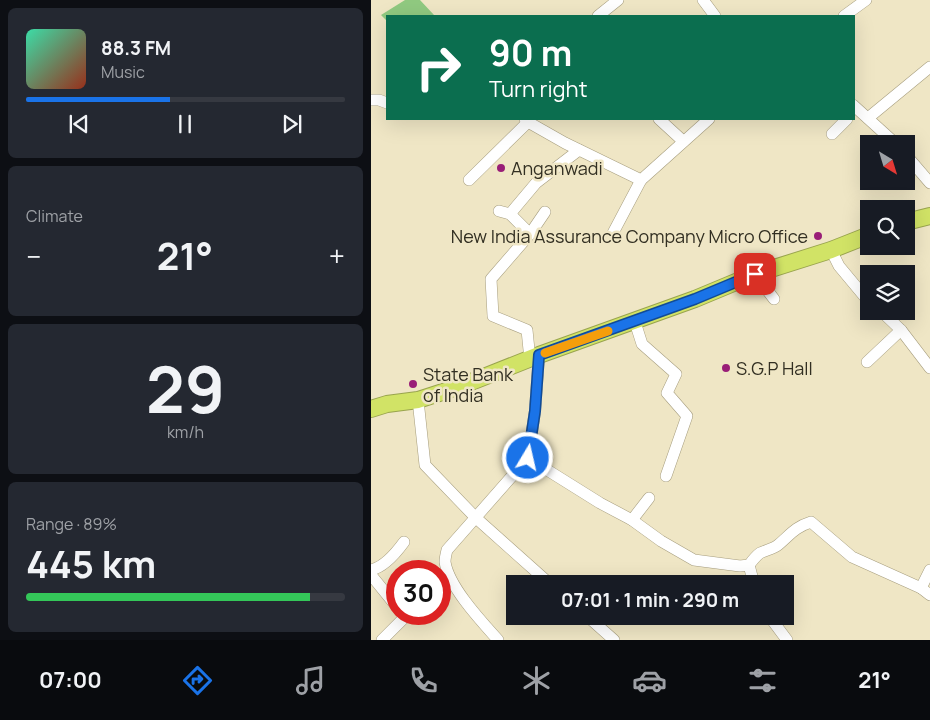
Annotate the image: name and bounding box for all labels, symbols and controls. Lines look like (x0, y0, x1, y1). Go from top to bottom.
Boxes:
text: 90 m (489, 29, 572, 77)
text: 88.3 FM (101, 35, 171, 61)
icon: right (406, 35, 471, 100)
text: Music (101, 61, 145, 83)
text: Turn right (489, 74, 587, 104)
icon: previous (65, 110, 93, 138)
icon: pause (171, 110, 199, 138)
icon: next (278, 110, 306, 138)
north arrow (860, 135, 915, 190)
map controls (860, 135, 915, 320)
place label: Anganwadi (511, 156, 603, 180)
marker: Anganwadi (495, 162, 507, 174)
button: search (860, 200, 915, 255)
text: Climate (26, 205, 83, 227)
place label: New India Assurance Company Micro Office (451, 224, 808, 248)
text: 21° (157, 229, 213, 281)
marker: New India Assurance Company Micro Office (812, 230, 824, 242)
text: − (26, 237, 41, 275)
text: + (329, 237, 345, 275)
pin (734, 253, 776, 295)
icon: arrive (741, 260, 769, 288)
button: layers (860, 265, 915, 320)
text: 29 (146, 344, 225, 433)
place label: S.G.P Hall (736, 356, 813, 380)
place label: State Bank of India (423, 362, 514, 407)
marker: S.G.P Hall (720, 362, 732, 374)
marker: State Bank of India (407, 378, 419, 390)
text: km/h (167, 421, 204, 443)
position arrow (501, 431, 553, 483)
text: Range · 89% (26, 513, 117, 535)
text: 445 km (26, 537, 156, 589)
speed limit sign: 30 (386, 560, 451, 625)
text: 07:01 · 1 min · 290 m (561, 587, 739, 613)
icon: directions (180, 663, 215, 698)
icon: music (293, 663, 328, 698)
icon: phone (406, 663, 441, 698)
icon: climate (519, 663, 554, 698)
icon: car (632, 663, 667, 698)
icon: filters (745, 663, 780, 698)
text: 07:00 (39, 665, 102, 695)
text: 21° (858, 665, 891, 695)

